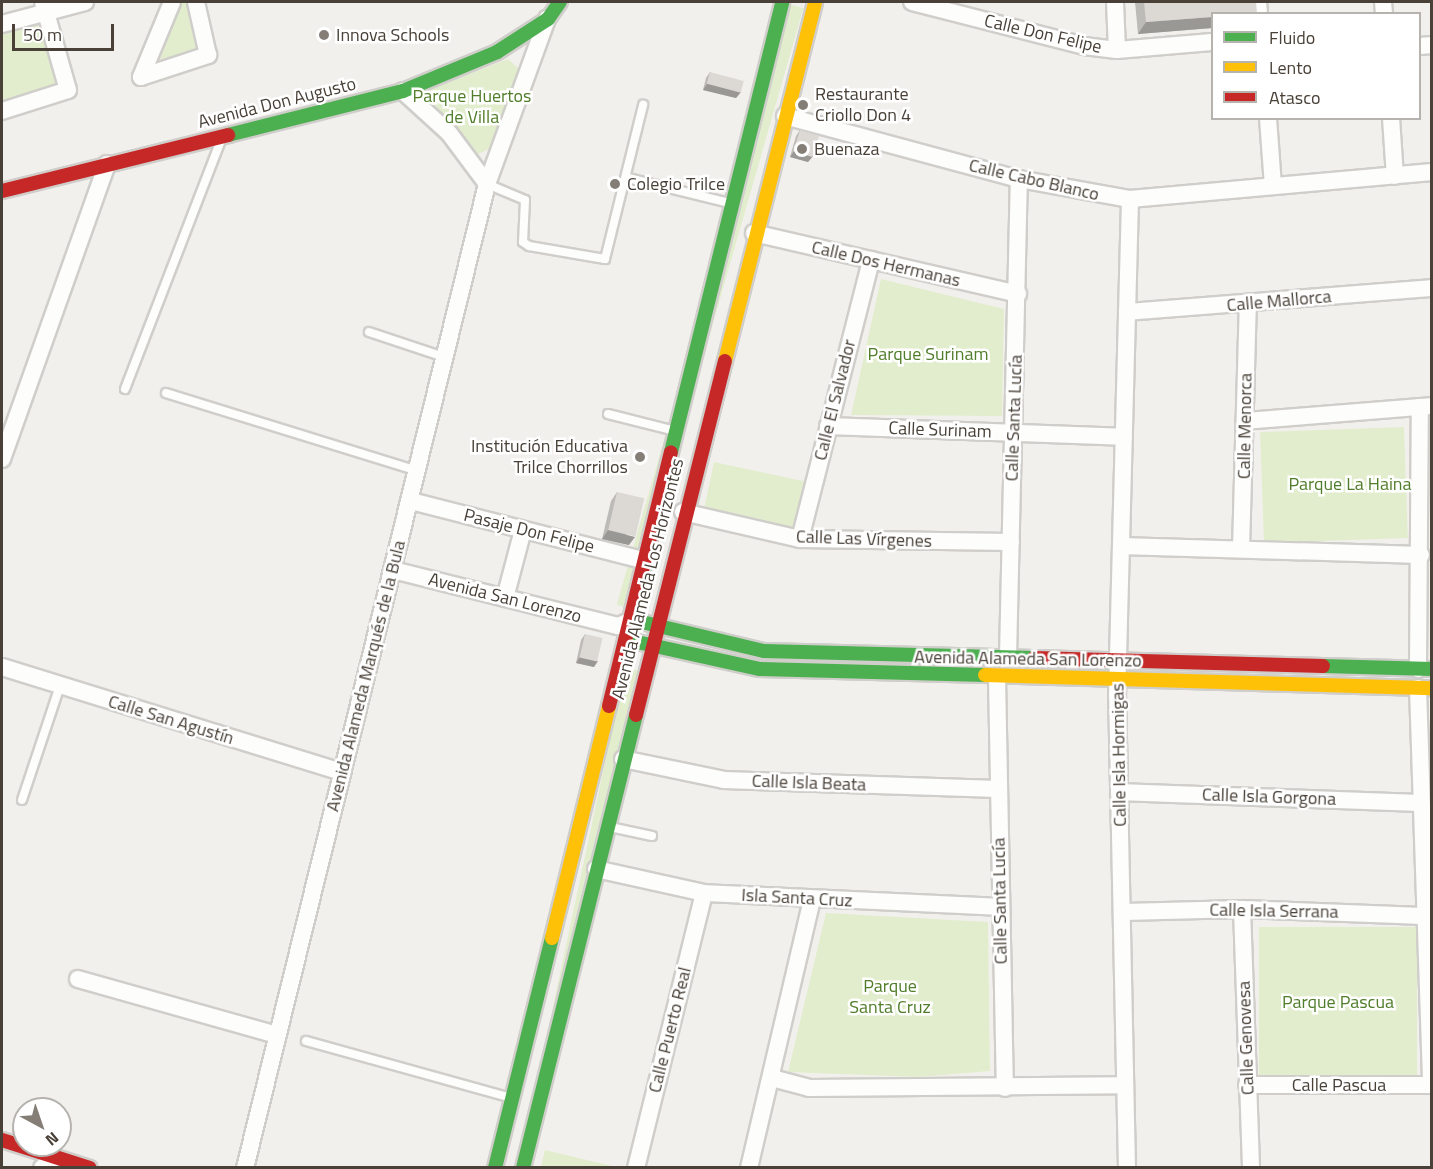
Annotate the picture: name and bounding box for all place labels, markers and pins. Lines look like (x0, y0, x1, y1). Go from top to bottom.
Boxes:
place label: Innova Schools (336, 24, 449, 46)
marker: Innova Schools (317, 28, 331, 42)
place label: Restaurante Criollo Don 4 (815, 84, 911, 127)
marker: Restaurante Criollo Don 4 (796, 98, 810, 112)
place label: Buenaza (814, 138, 880, 160)
marker: Buenaza (795, 142, 809, 156)
place label: Colegio Trilce (627, 173, 725, 195)
marker: Colegio Trilce (608, 177, 622, 191)
place label: Institución Educativa Trilce Chorrillos (471, 436, 628, 478)
marker: Institución Educativa Trilce Chorrillos (633, 450, 647, 464)

